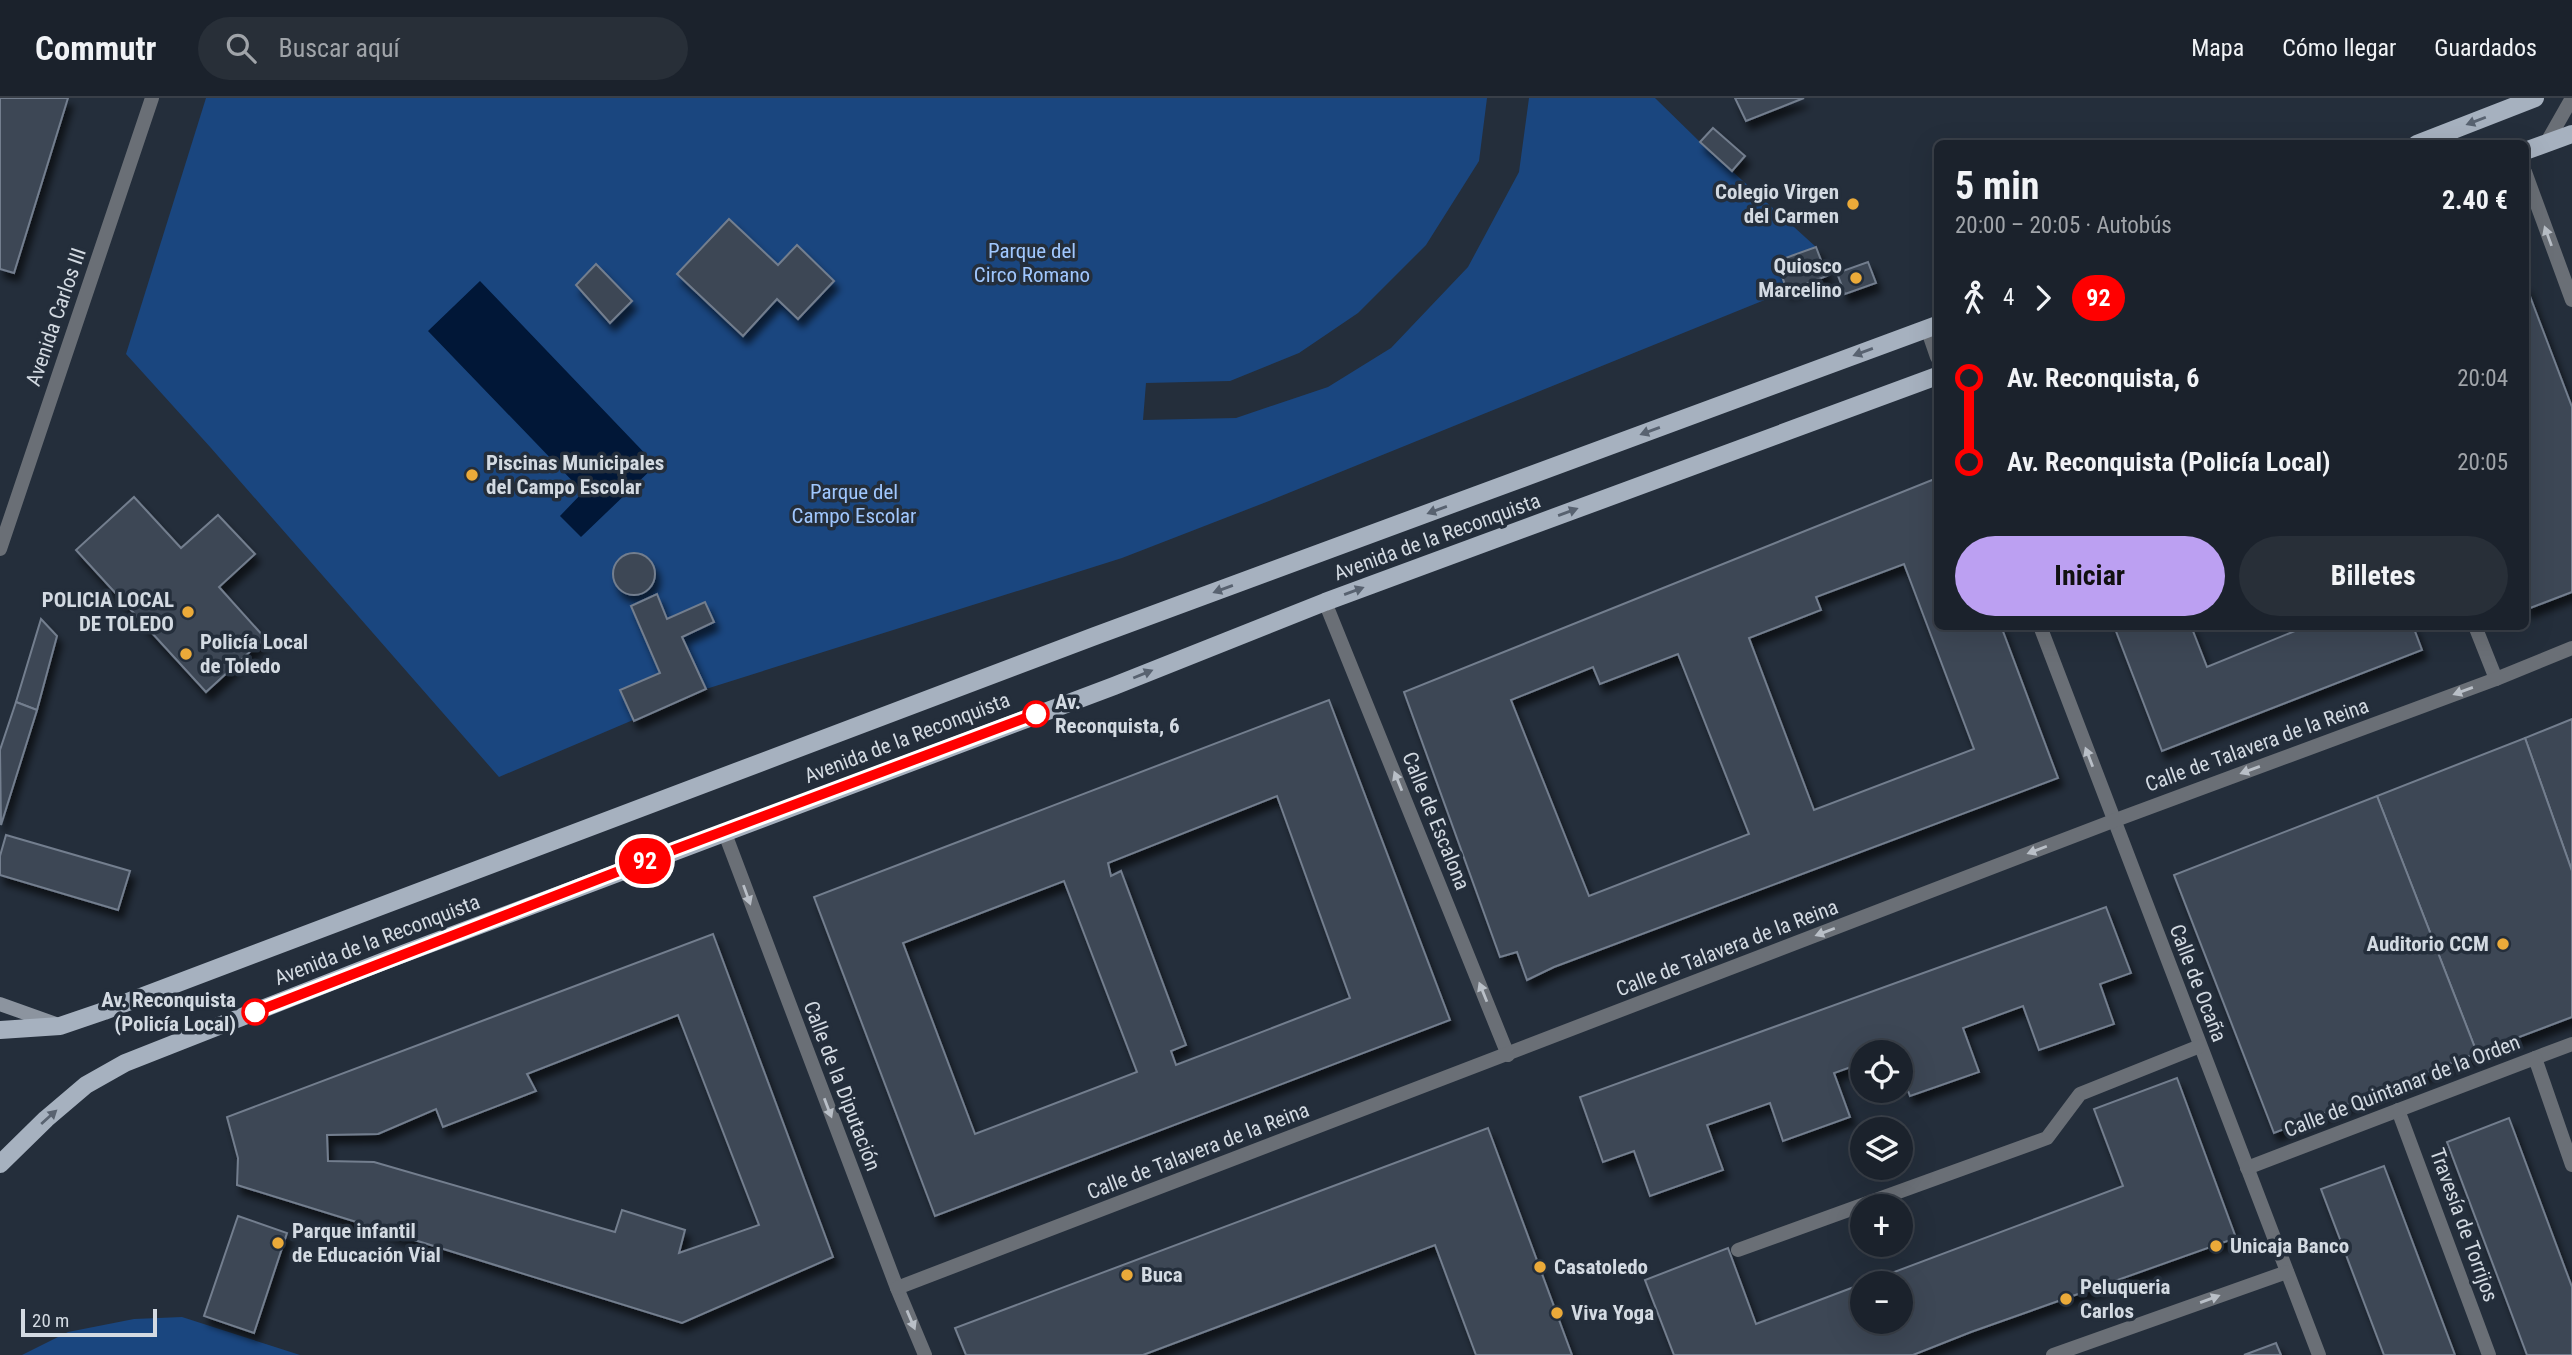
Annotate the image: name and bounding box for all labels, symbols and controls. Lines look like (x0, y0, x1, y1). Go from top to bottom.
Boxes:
search box (198, 17, 688, 80)
text: Commutr (35, 29, 156, 68)
icon: search (222, 29, 260, 67)
text: Buscar aquí (278, 33, 400, 63)
text: Mapa (2191, 34, 2244, 62)
text: Cómo llegar (2282, 34, 2396, 62)
text: Guardados (2434, 34, 2537, 62)
one-way arrow (2465, 115, 2486, 126)
text: 5 min (1955, 164, 2039, 208)
place label: Colegio Virgen del Carmen (1715, 180, 1839, 228)
text: 2.40 € (2442, 185, 2508, 215)
marker: Colegio Virgen del Carmen (1845, 196, 1861, 212)
text: 20:00 – 20:05 · Autobús (1955, 212, 2172, 239)
one-way arrow (2543, 226, 2554, 247)
park label: Parque del Circo Romano (974, 239, 1090, 287)
street label: Avenida Carlos III (21, 245, 91, 389)
place label: Quiosco Marcelino (1758, 254, 1842, 302)
marker: Quiosco Marcelino (1848, 270, 1864, 286)
icon: walk (1955, 279, 1993, 317)
icon: forward (2024, 279, 2062, 317)
text: 4 (2003, 284, 2014, 311)
text: 92 (2086, 284, 2111, 312)
one-way arrow (1853, 347, 1874, 358)
text: Av. Reconquista, 6 (2007, 363, 2199, 393)
text: 20:04 (2457, 365, 2508, 392)
one-way arrow (1640, 426, 1661, 437)
text: Av. Reconquista (Policía Local) (2007, 447, 2330, 477)
text: 20:05 (2457, 449, 2508, 476)
place label: Piscinas Municipales del Campo Escolar (486, 451, 664, 499)
marker: Piscinas Municipales del Campo Escolar (464, 467, 480, 483)
park label: Parque del Campo Escolar (791, 480, 917, 528)
street label: Avenida de la Reconquista (1330, 488, 1544, 586)
one-way arrow (1426, 504, 1447, 515)
one-way arrow (1557, 507, 1578, 518)
button: Iniciar (1955, 536, 2225, 616)
button: Billetes (2239, 536, 2508, 616)
one-way arrow (1213, 583, 1234, 594)
one-way arrow (1344, 586, 1365, 597)
place label: POLICIA LOCAL DE TOLEDO (42, 588, 174, 636)
marker: POLICIA LOCAL DE TOLEDO (180, 604, 196, 620)
place label: Policía Local de Toledo (200, 630, 308, 678)
marker: Policía Local de Toledo (178, 646, 194, 662)
one-way arrow (1132, 669, 1153, 680)
one-way arrow (2453, 686, 2474, 697)
street label: Avenida de la Reconquista (801, 688, 1013, 788)
place label: Av. Reconquista, 6 (1055, 690, 1180, 738)
street label: Calle de Talavera de la Reina (2142, 693, 2372, 797)
marker: Av. Reconquista, 6 (1023, 701, 1049, 727)
one-way arrow (2084, 747, 2095, 768)
street label: Calle de Escalona (1397, 748, 1475, 894)
one-way arrow (2239, 765, 2260, 776)
one-way arrow (1392, 770, 1403, 791)
line badge: 92 (614, 838, 676, 884)
one-way arrow (2026, 845, 2047, 856)
text: 92 (633, 847, 657, 875)
one-way arrow (742, 885, 753, 906)
street label: Avenida de la Reconquista (271, 890, 483, 990)
street label: Calle de Talavera de la Reina (1613, 895, 1841, 1001)
street label: Calle de Ocaña (2165, 921, 2231, 1045)
one-way arrow (1814, 927, 1835, 938)
place label: Auditorio CCM (2367, 932, 2489, 956)
marker: Auditorio CCM (2495, 936, 2511, 952)
one-way arrow (1477, 981, 1488, 1002)
place label: Av. Reconquista (Policía Local) (101, 988, 236, 1036)
street label: Calle de la Diputación (799, 998, 885, 1174)
marker: Av. Reconquista (Policía Local) (242, 999, 268, 1025)
street label: Calle de Quintanar de la Orden (2281, 1030, 2523, 1142)
map controls (1850, 1040, 1913, 1334)
button: locate (1850, 1040, 1913, 1103)
one-way arrow (823, 1097, 834, 1118)
street label: Calle de Talavera de la Reina (1084, 1098, 1312, 1204)
one-way arrow (40, 1109, 58, 1125)
button: layers (1850, 1117, 1913, 1180)
street label: Travesía de Torrijos (2425, 1145, 2503, 1305)
button: + (1850, 1194, 1913, 1257)
place label: Parque infantil de Educación Vial (292, 1219, 441, 1267)
place label: Unicaja Banco (2230, 1234, 2349, 1258)
marker: Parque infantil de Educación Vial (270, 1235, 286, 1251)
marker: Unicaja Banco (2208, 1238, 2224, 1254)
place label: Casatoledo (1554, 1255, 1648, 1279)
marker: Casatoledo (1532, 1259, 1548, 1275)
place label: Buca (1141, 1263, 1183, 1287)
marker: Buca (1119, 1267, 1135, 1283)
button: − (1850, 1271, 1913, 1334)
place label: Peluqueria Carlos (2080, 1275, 2171, 1323)
marker: Peluqueria Carlos (2058, 1291, 2074, 1307)
one-way arrow (2199, 1293, 2220, 1304)
place label: Viva Yoga (1571, 1301, 1654, 1325)
marker: Viva Yoga (1549, 1305, 1565, 1321)
scale bar (21, 1306, 158, 1338)
text: 20 m (32, 1309, 69, 1332)
one-way arrow (905, 1310, 916, 1331)

